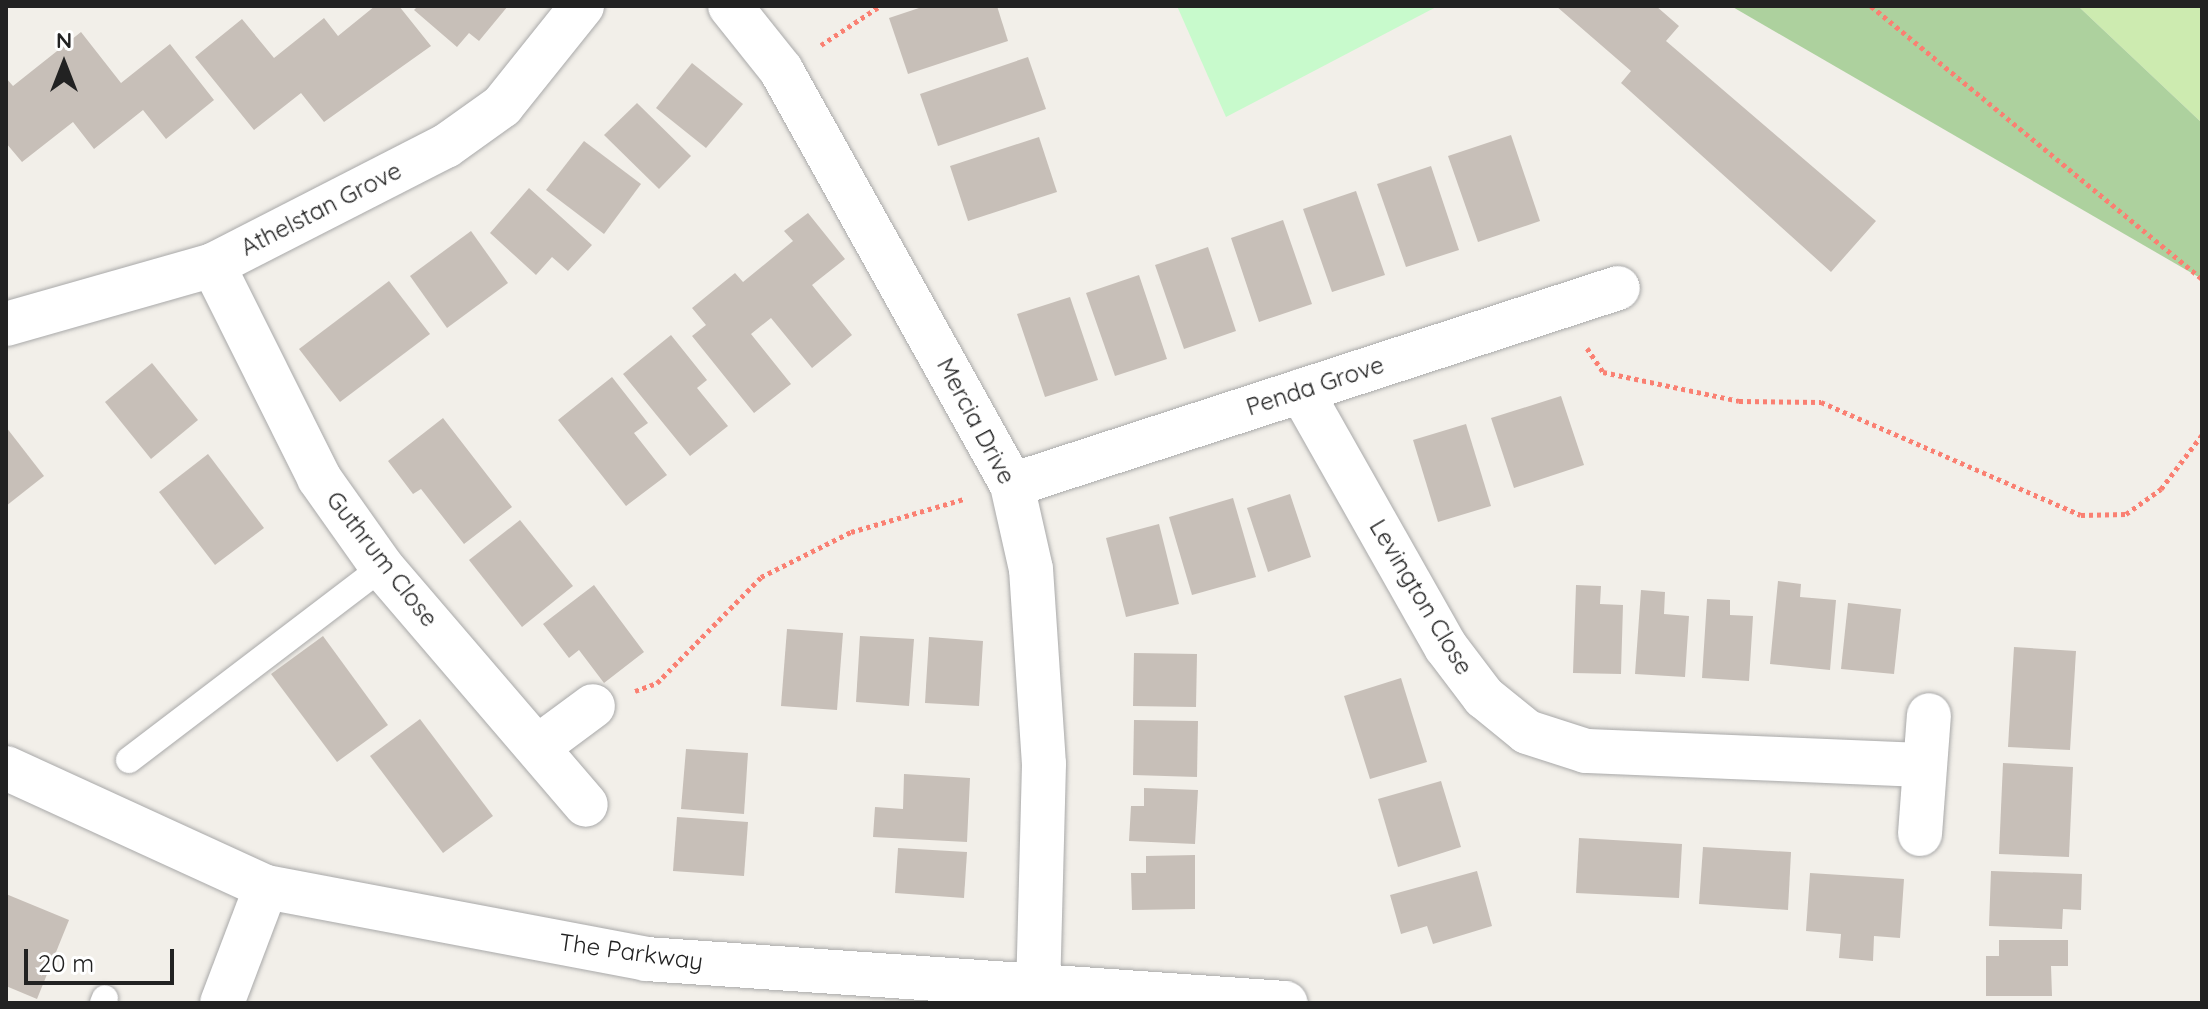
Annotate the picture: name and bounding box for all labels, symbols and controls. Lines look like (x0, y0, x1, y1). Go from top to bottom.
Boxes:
north arrow (24, 24, 104, 104)
text: N (56, 26, 72, 54)
street label: Athelstan Grove (236, 156, 406, 262)
street label: Penda Grove (1243, 350, 1387, 422)
street label: Mercia Drive (931, 353, 1021, 489)
street label: Guthrum Close (320, 486, 444, 632)
street label: Levington Close (1363, 514, 1479, 680)
street label: The Parkway (557, 928, 705, 976)
scale bar (28, 933, 178, 983)
text: 20 m (38, 948, 94, 978)

